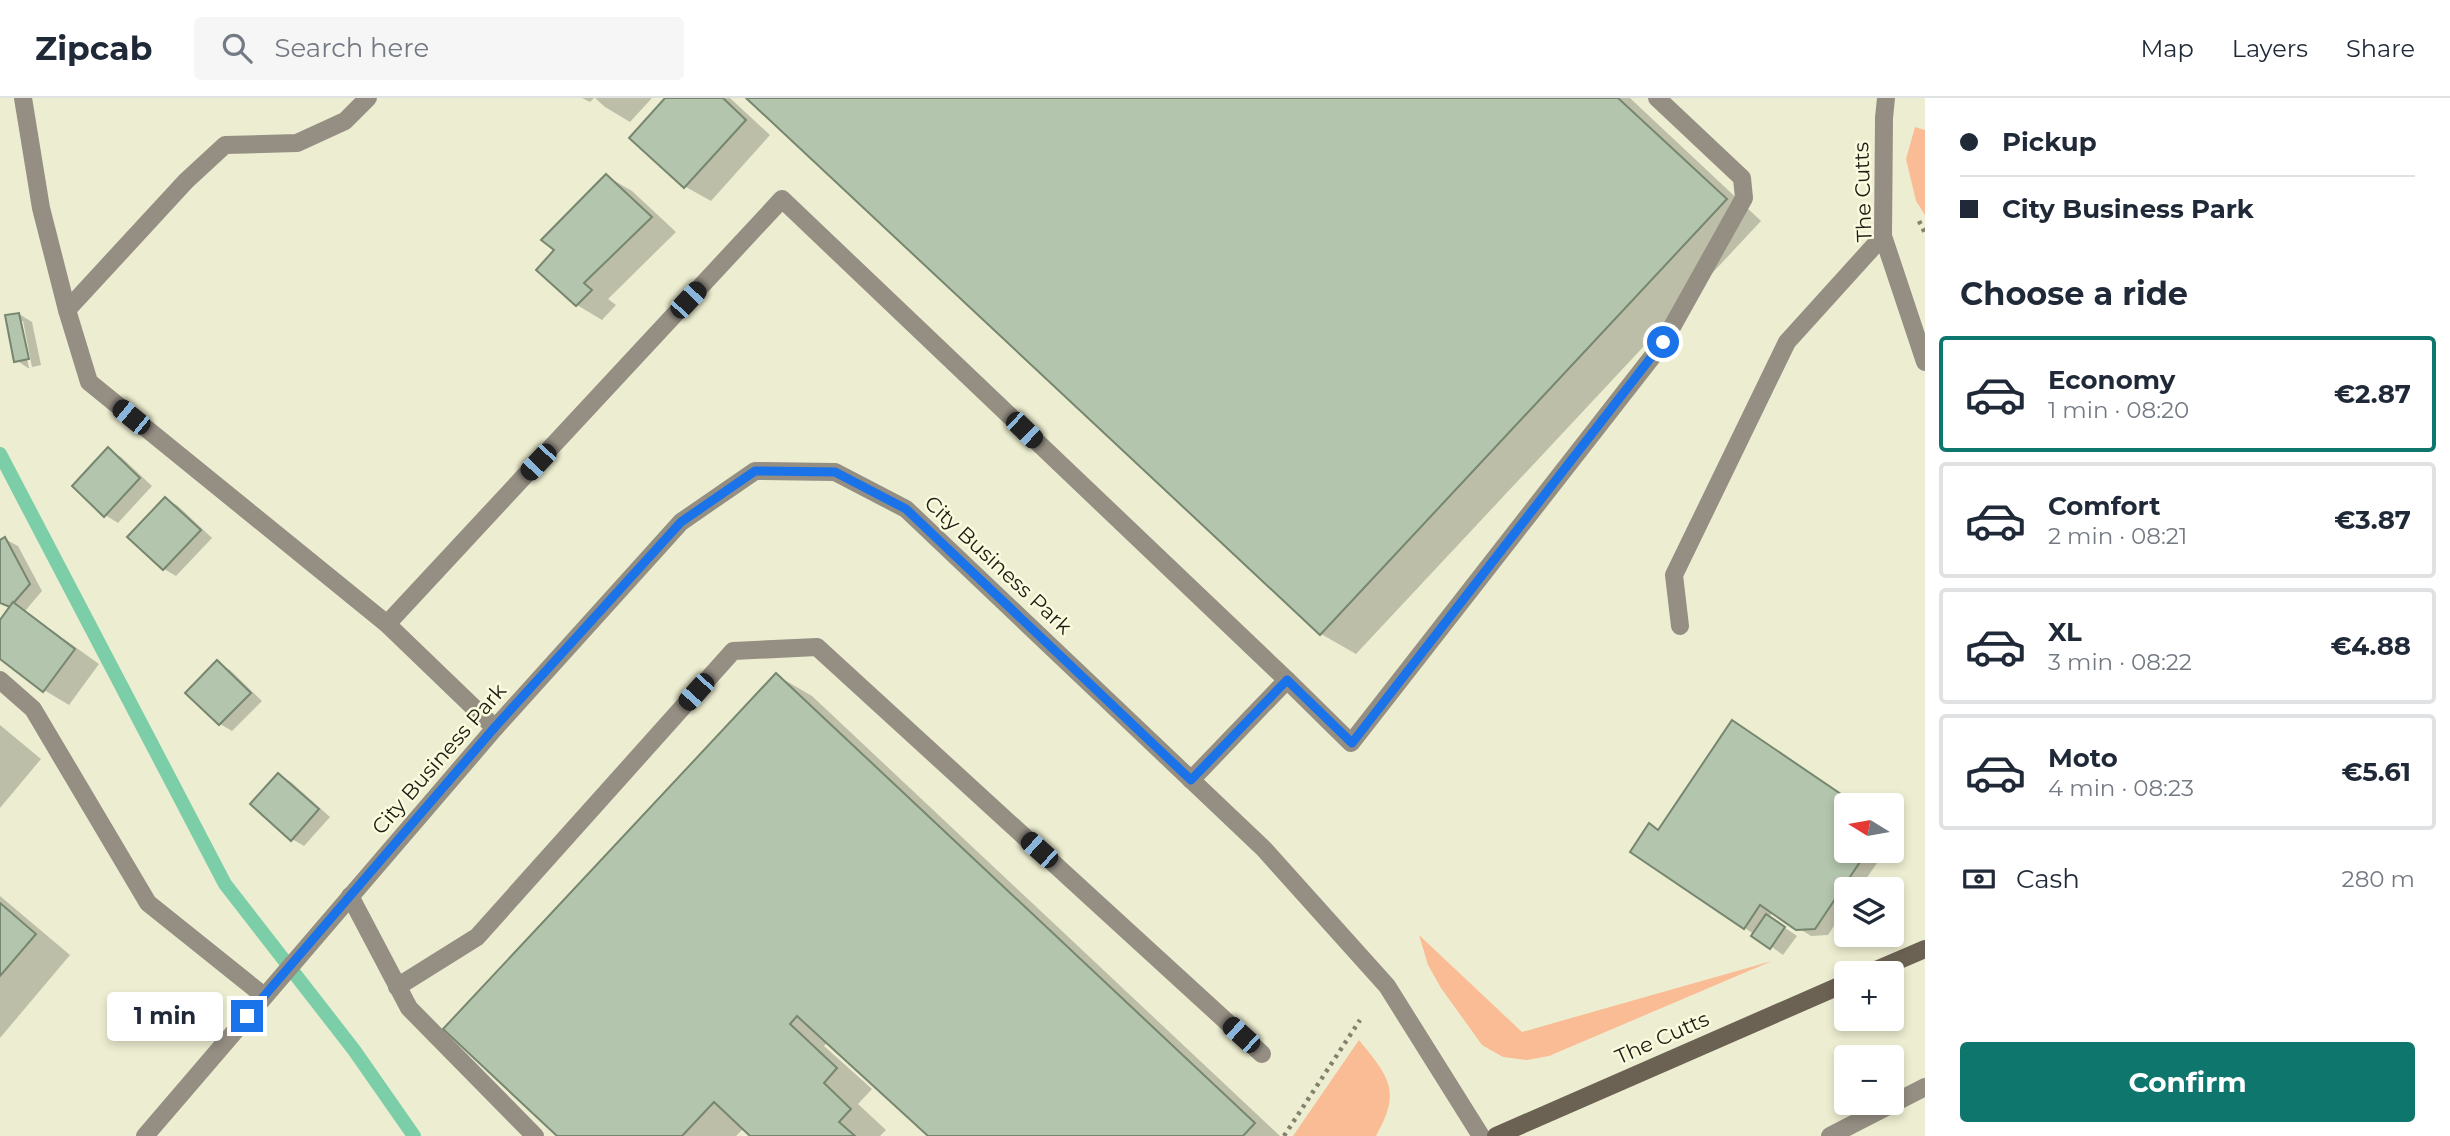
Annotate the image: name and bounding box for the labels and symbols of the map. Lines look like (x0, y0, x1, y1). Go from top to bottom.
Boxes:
street label: The Cutts (1848, 142, 1877, 242)
car (666, 277, 711, 323)
route start (1647, 326, 1679, 358)
car (109, 396, 154, 438)
car (1002, 408, 1047, 452)
car (516, 439, 561, 485)
street label: City Business Park (920, 490, 1077, 639)
car (675, 669, 718, 715)
street label: City Business Park (366, 678, 511, 839)
north arrow (1834, 793, 1904, 863)
car (1017, 828, 1062, 872)
callout: 1 min (107, 992, 222, 1040)
route end (231, 1000, 263, 1032)
street label: The Cutts (1611, 1006, 1713, 1069)
car (1219, 1013, 1264, 1057)

